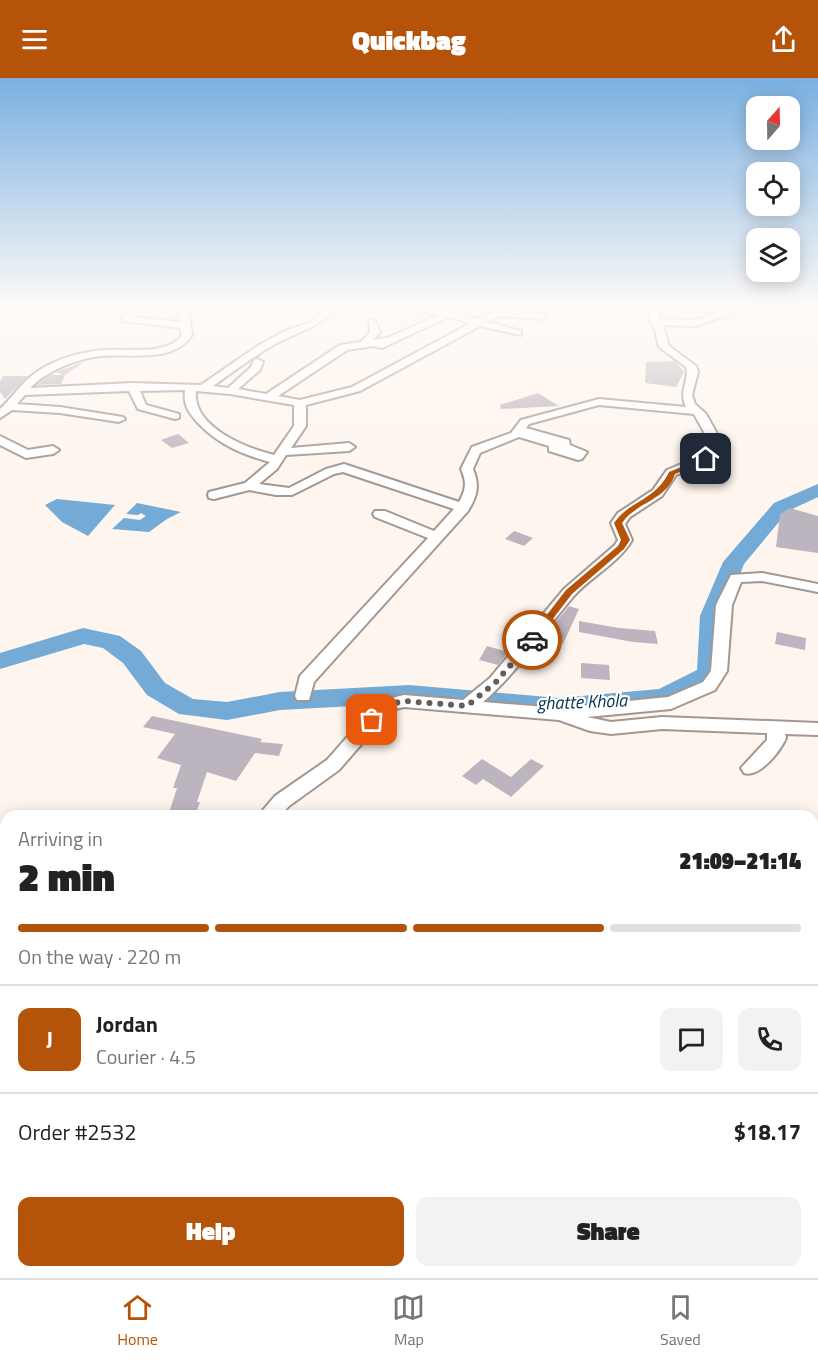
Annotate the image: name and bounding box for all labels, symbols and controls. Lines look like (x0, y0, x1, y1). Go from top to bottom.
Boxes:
text: Quickbag (352, 19, 466, 60)
icon: menu (18, 23, 51, 56)
icon: share (767, 23, 800, 56)
north arrow (746, 96, 800, 150)
map controls (746, 96, 800, 282)
button: locate (746, 162, 800, 216)
button: layers (746, 228, 800, 282)
pin (680, 433, 731, 484)
icon: home (689, 442, 722, 475)
courier (502, 610, 562, 670)
icon: car (516, 624, 549, 657)
water label: ghatte Khola (536, 686, 629, 717)
pin (346, 694, 397, 745)
icon: bag (355, 703, 388, 736)
text: Arriving in (18, 823, 103, 854)
text: 21:09–21:14 (679, 844, 801, 878)
text: 2 min (18, 847, 115, 906)
text: On the way · 220 m (18, 941, 181, 972)
text: Jordan (96, 1007, 158, 1041)
button: chat (660, 1008, 723, 1071)
button: phone (738, 1008, 801, 1071)
text: J (46, 1022, 53, 1056)
text: Courier · 4.5 (96, 1041, 196, 1072)
text: Order #2532 (18, 1115, 137, 1149)
text: $18.17 (734, 1115, 801, 1149)
button: Help (18, 1197, 404, 1266)
button: Share (416, 1197, 801, 1266)
tab: Home (117, 1291, 158, 1351)
tab: Map (392, 1291, 425, 1351)
tab: Saved (660, 1291, 701, 1351)

